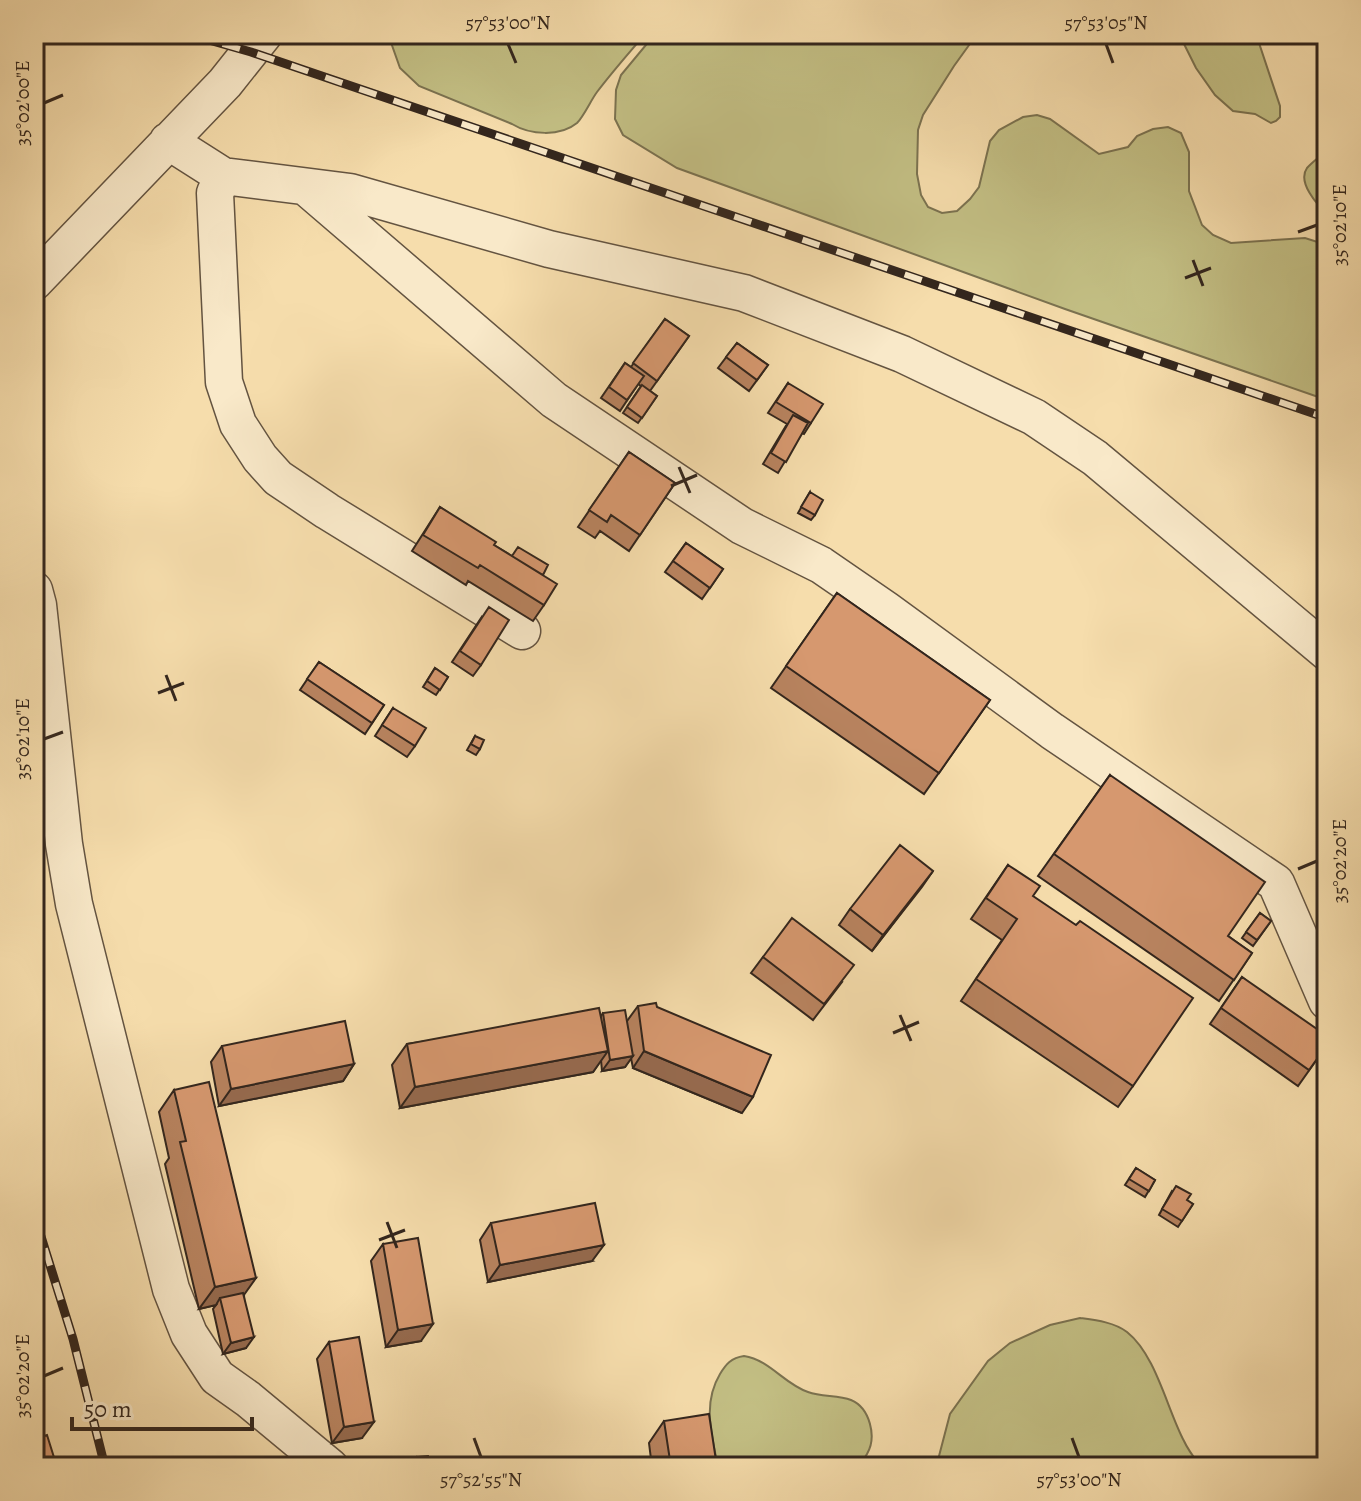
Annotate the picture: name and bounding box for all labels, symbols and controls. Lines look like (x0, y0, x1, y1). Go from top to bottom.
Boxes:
text: 57°53'00"N (465, 9, 551, 36)
text: 57°53'05"N (1064, 9, 1148, 36)
text: 35°02'00"E (9, 60, 36, 146)
text: 35°02'10"E (1326, 184, 1353, 266)
text: 35°02'10"E (9, 698, 36, 780)
text: 35°02'20"E (1326, 819, 1353, 903)
text: 35°02'20"E (9, 1334, 36, 1418)
scale bar (72, 1381, 252, 1431)
text: 50 m (84, 1393, 132, 1425)
text: 57°52'55"N (440, 1466, 522, 1493)
text: 57°53'00"N (1036, 1466, 1122, 1493)

